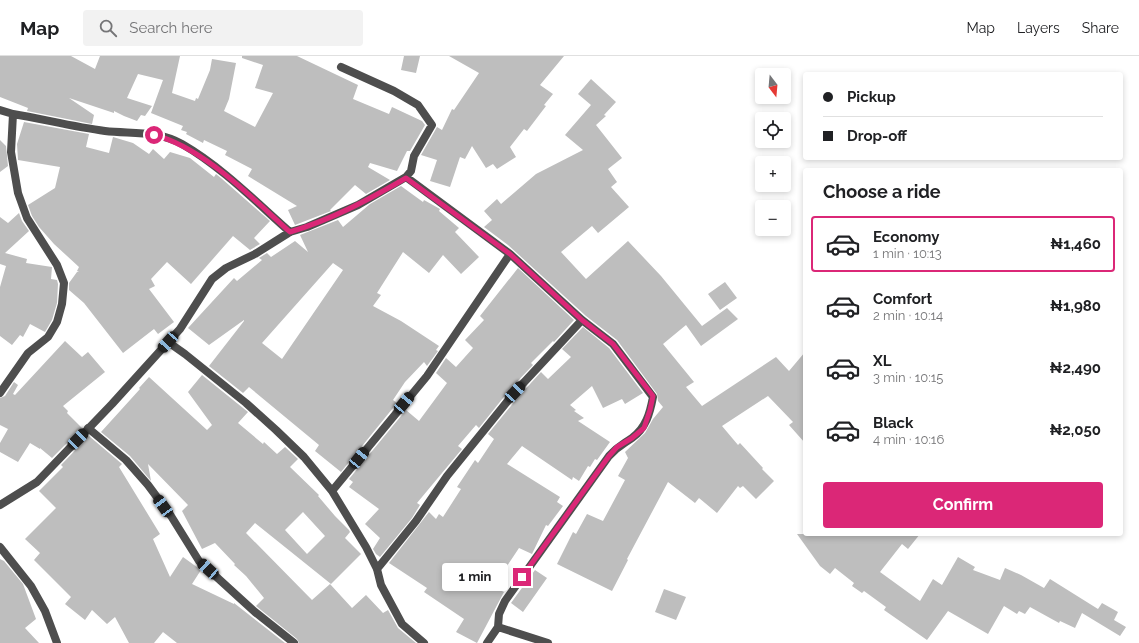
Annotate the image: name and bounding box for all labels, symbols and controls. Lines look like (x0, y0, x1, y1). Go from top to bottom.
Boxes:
search box (83, 10, 363, 46)
text: Map (20, 17, 59, 39)
icon: search (97, 17, 119, 39)
text: Search here (129, 19, 213, 37)
text: Map (967, 20, 995, 36)
text: Layers (1017, 20, 1060, 36)
text: Share (1082, 20, 1119, 36)
north arrow (755, 68, 791, 104)
map controls (755, 68, 791, 236)
text: Pickup (847, 88, 896, 106)
button: locate (755, 112, 791, 148)
route start (145, 126, 163, 144)
text: Drop-off (847, 127, 907, 145)
button: + (755, 156, 791, 192)
text: Choose a ride (823, 181, 941, 202)
button: − (755, 200, 791, 236)
icon: car (825, 226, 861, 262)
text: Economy (873, 228, 940, 246)
text: ₦1,460 (1050, 235, 1101, 253)
text: 1 min · 10:13 (873, 246, 942, 261)
icon: car (825, 288, 861, 324)
text: Comfort (873, 290, 932, 308)
text: ₦1,980 (1050, 297, 1101, 315)
text: 2 min · 10:14 (873, 308, 943, 323)
car (156, 329, 180, 355)
icon: car (825, 350, 861, 386)
text: XL (873, 352, 891, 370)
text: ₦2,490 (1050, 359, 1101, 377)
text: 3 min · 10:15 (873, 370, 943, 385)
car (502, 379, 528, 405)
car (392, 390, 416, 416)
icon: car (825, 412, 861, 448)
text: Black (873, 414, 913, 432)
text: ₦2,050 (1049, 421, 1101, 439)
car (65, 426, 91, 452)
text: 4 min · 10:16 (873, 432, 944, 447)
car (347, 445, 371, 471)
button: Confirm (823, 482, 1103, 528)
car (151, 493, 175, 519)
car (195, 557, 221, 581)
callout: 1 min (442, 563, 508, 591)
route end (513, 568, 531, 586)
text: 1 min (459, 569, 491, 584)

